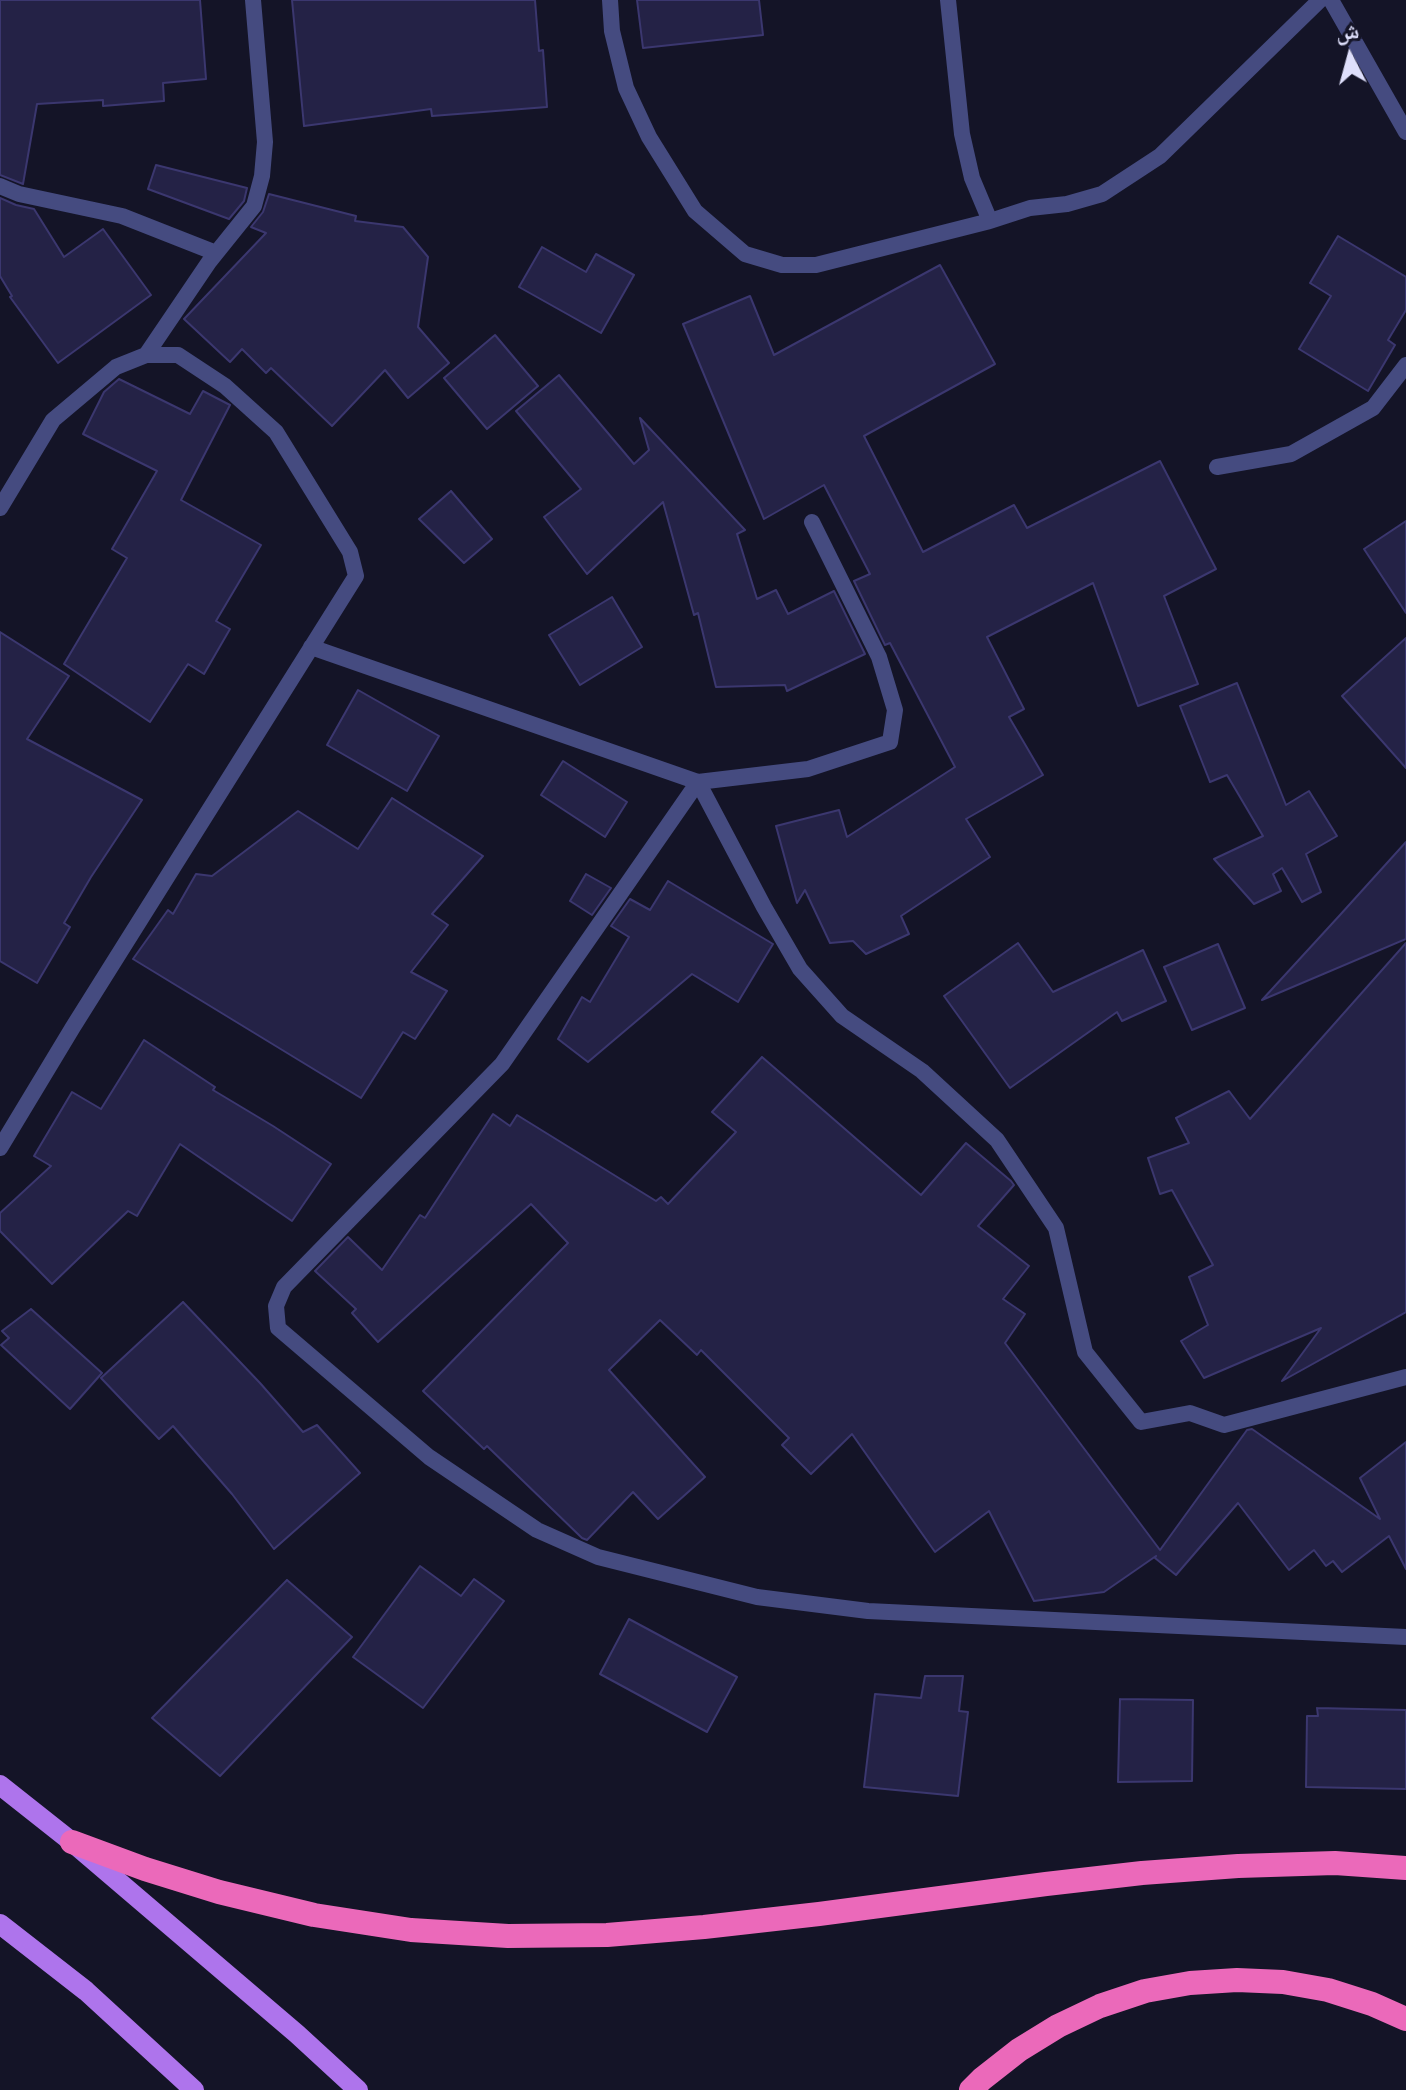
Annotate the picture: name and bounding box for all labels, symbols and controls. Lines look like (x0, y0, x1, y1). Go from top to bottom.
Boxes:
north arrow (1310, 16, 1390, 96)
text: ش (1334, 16, 1361, 47)

